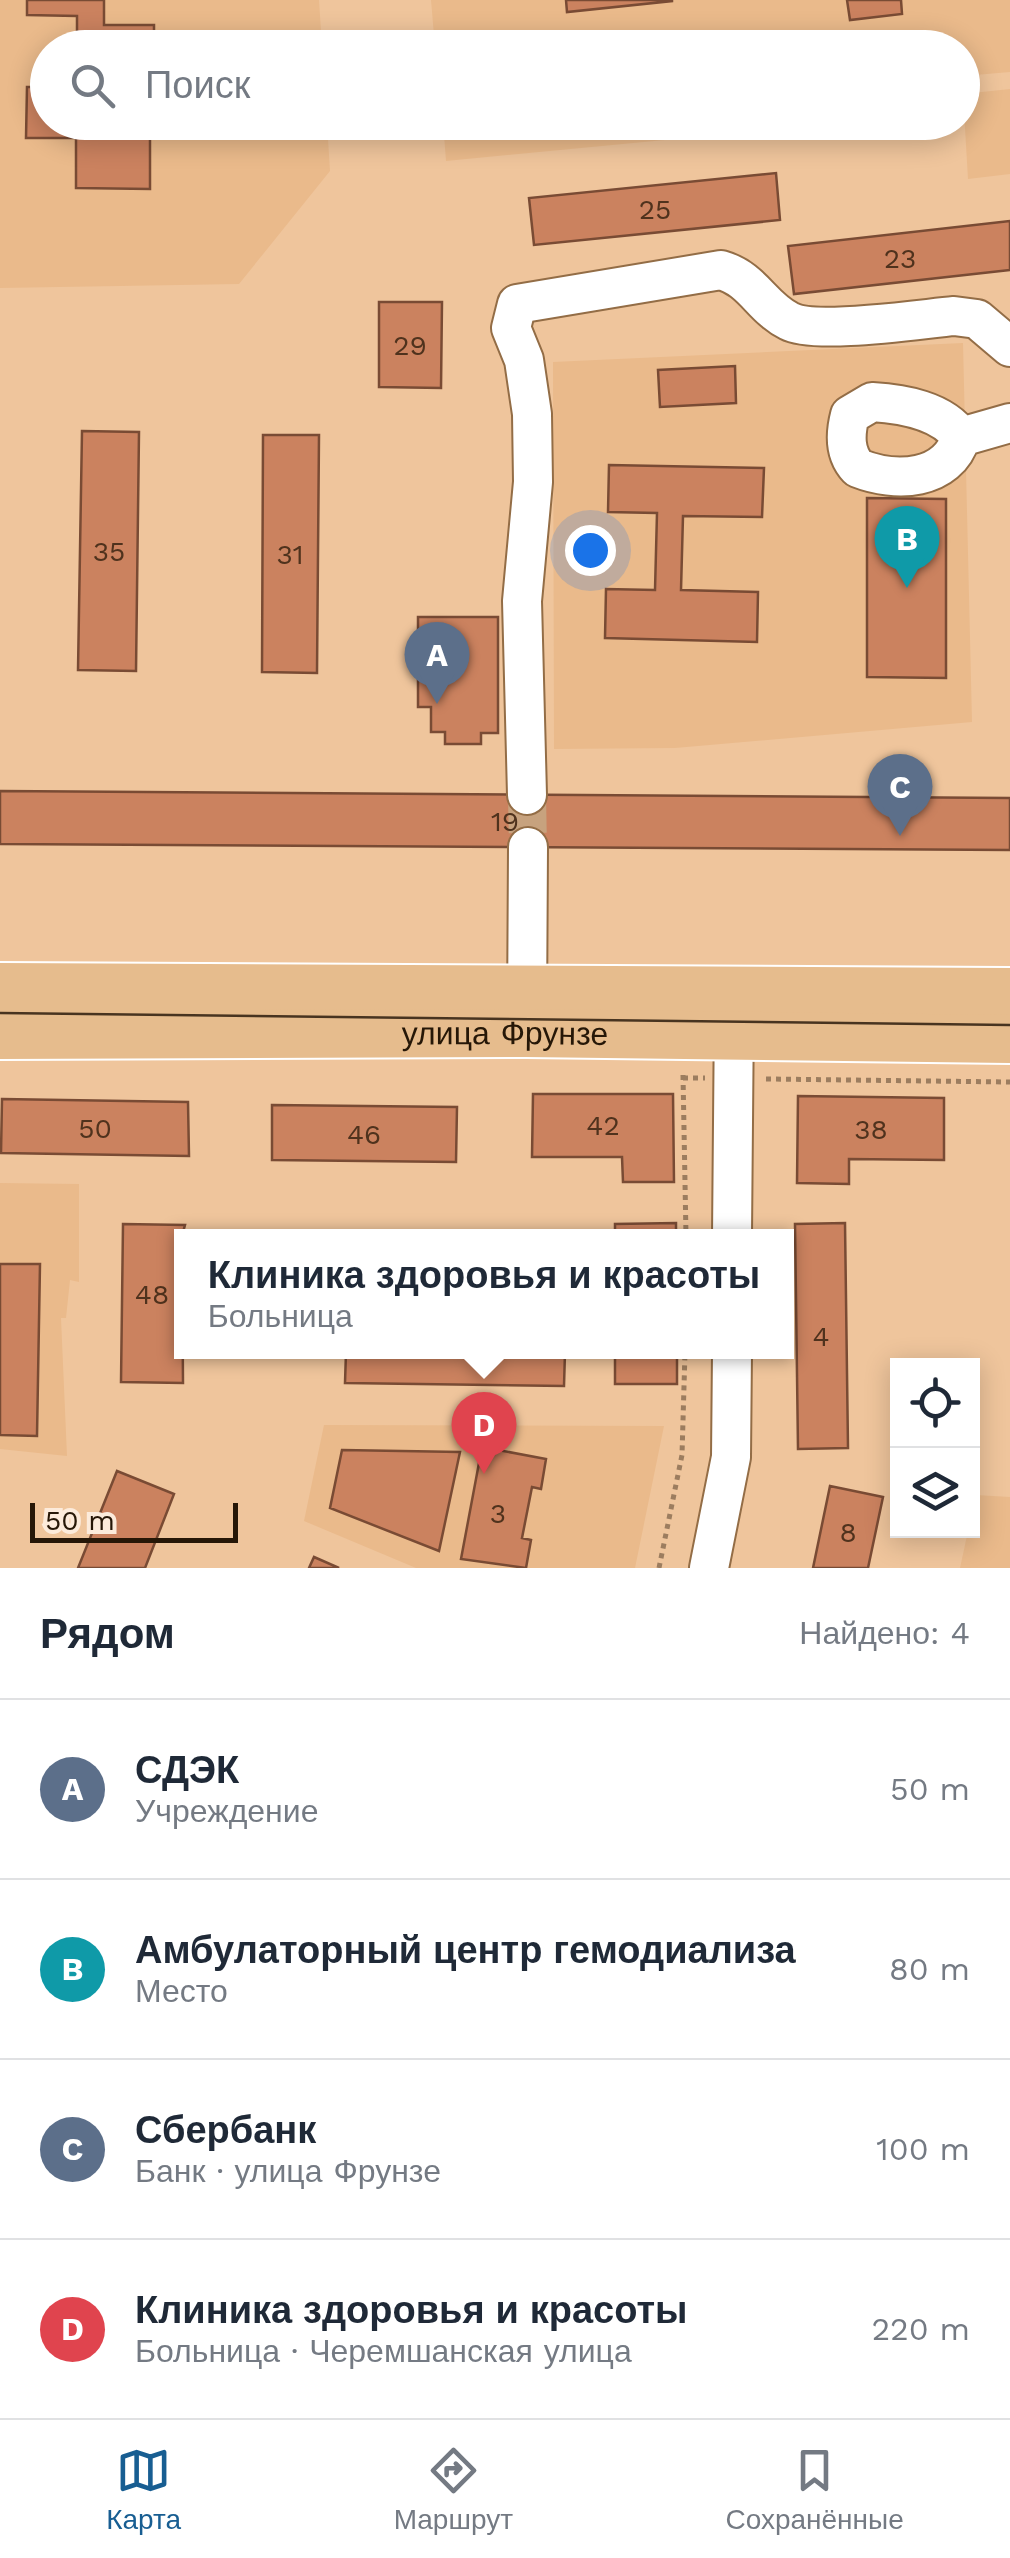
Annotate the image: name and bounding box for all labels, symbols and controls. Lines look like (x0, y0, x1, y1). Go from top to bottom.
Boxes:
search box (30, 30, 980, 140)
icon: search (65, 58, 120, 113)
text: Поиск (145, 63, 250, 107)
house number: 25 (639, 193, 671, 226)
house number: 23 (884, 242, 916, 275)
house number: 29 (393, 329, 427, 362)
pin: B (874, 506, 940, 588)
your location (565, 525, 616, 576)
house number: 35 (93, 535, 125, 568)
house number: 31 (276, 538, 304, 571)
pin: A (404, 622, 470, 704)
pin: C (868, 754, 932, 836)
house number: 19 (491, 805, 519, 838)
street label: улица Фрунзе (402, 1014, 608, 1053)
house number: 42 (586, 1109, 620, 1142)
house number: 50 (78, 1112, 112, 1145)
house number: 38 (854, 1113, 888, 1146)
house number: 46 (347, 1118, 381, 1151)
popup (174, 1229, 794, 1359)
text: Клиника здоровья и красоты (208, 1253, 760, 1297)
house number: 48 (135, 1278, 169, 1311)
text: Больница (208, 1297, 353, 1335)
house number: 4 (812, 1320, 830, 1353)
map controls (890, 1358, 980, 1538)
button: locate (890, 1358, 980, 1448)
pin: D (452, 1392, 516, 1474)
button: layers (890, 1448, 980, 1538)
house number: 3 (490, 1497, 506, 1530)
scale bar (30, 1498, 238, 1542)
text: 50 m (45, 1504, 115, 1537)
house number: 8 (839, 1516, 857, 1549)
text: Рядом (40, 1609, 175, 1658)
text: Найдено: 4 (799, 1614, 970, 1652)
text: СДЭК (135, 1748, 239, 1792)
text: A (62, 1770, 83, 1808)
text: 50 m (890, 1770, 970, 1808)
text: Учреждение (135, 1792, 318, 1830)
text: Амбулаторный центр гемодиализа (135, 1928, 796, 1972)
text: B (62, 1950, 83, 1988)
text: 80 m (889, 1950, 970, 1988)
text: Место (135, 1972, 228, 2010)
text: Сбербанк (135, 2108, 316, 2152)
text: C (62, 2130, 83, 2168)
text: 100 m (876, 2130, 970, 2168)
text: Банк · улица Фрунзе (135, 2152, 441, 2190)
text: Клиника здоровья и красоты (135, 2288, 688, 2332)
text: D (61, 2310, 84, 2348)
text: 220 m (871, 2310, 970, 2348)
text: Больница · Черемшанская улица (135, 2332, 632, 2370)
tab: Карта (106, 2443, 181, 2536)
tab: Маршрут (394, 2443, 513, 2536)
tab: Сохранённые (725, 2443, 904, 2536)

